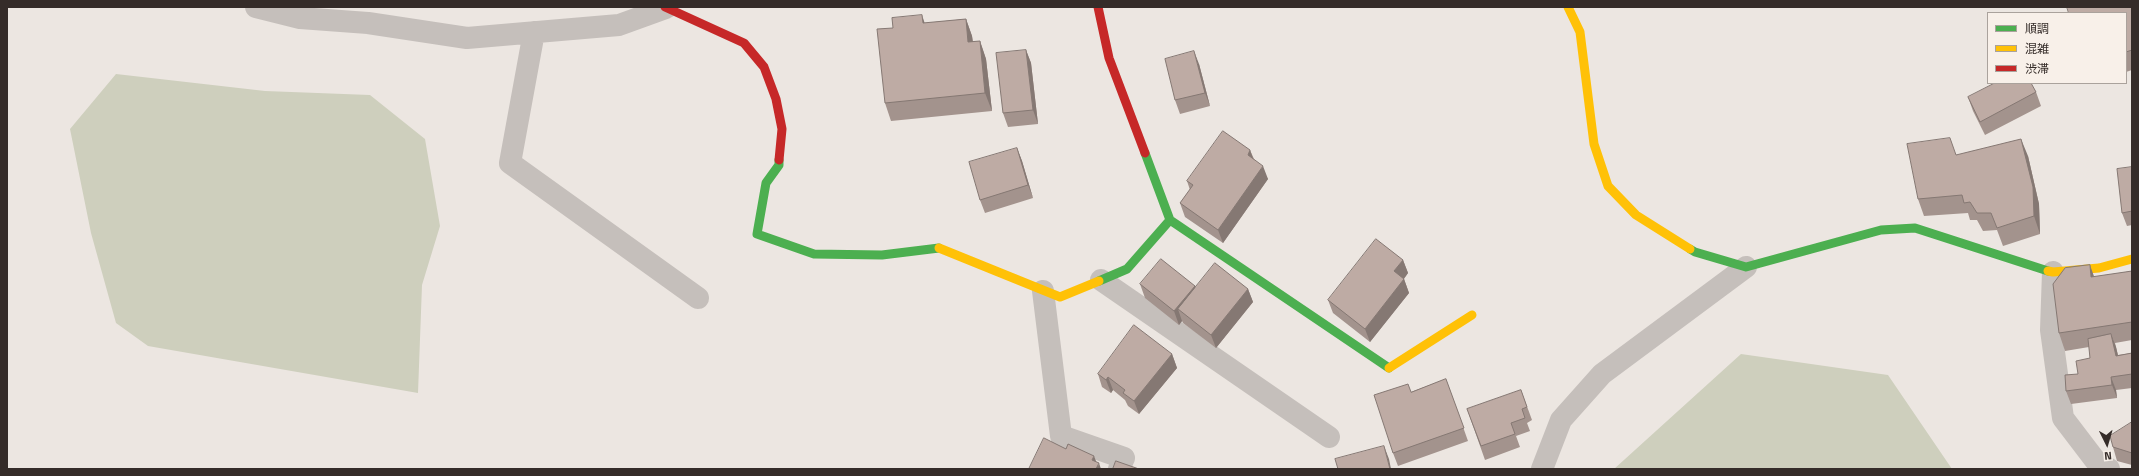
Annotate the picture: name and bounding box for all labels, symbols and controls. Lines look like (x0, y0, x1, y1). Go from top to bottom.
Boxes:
legend (1987, 12, 2127, 84)
text: 順調 (2025, 19, 2049, 38)
text: 混雑 (2025, 39, 2049, 58)
text: 渋滞 (2025, 59, 2049, 78)
north arrow (2087, 424, 2127, 464)
text: N (2104, 448, 2113, 464)

